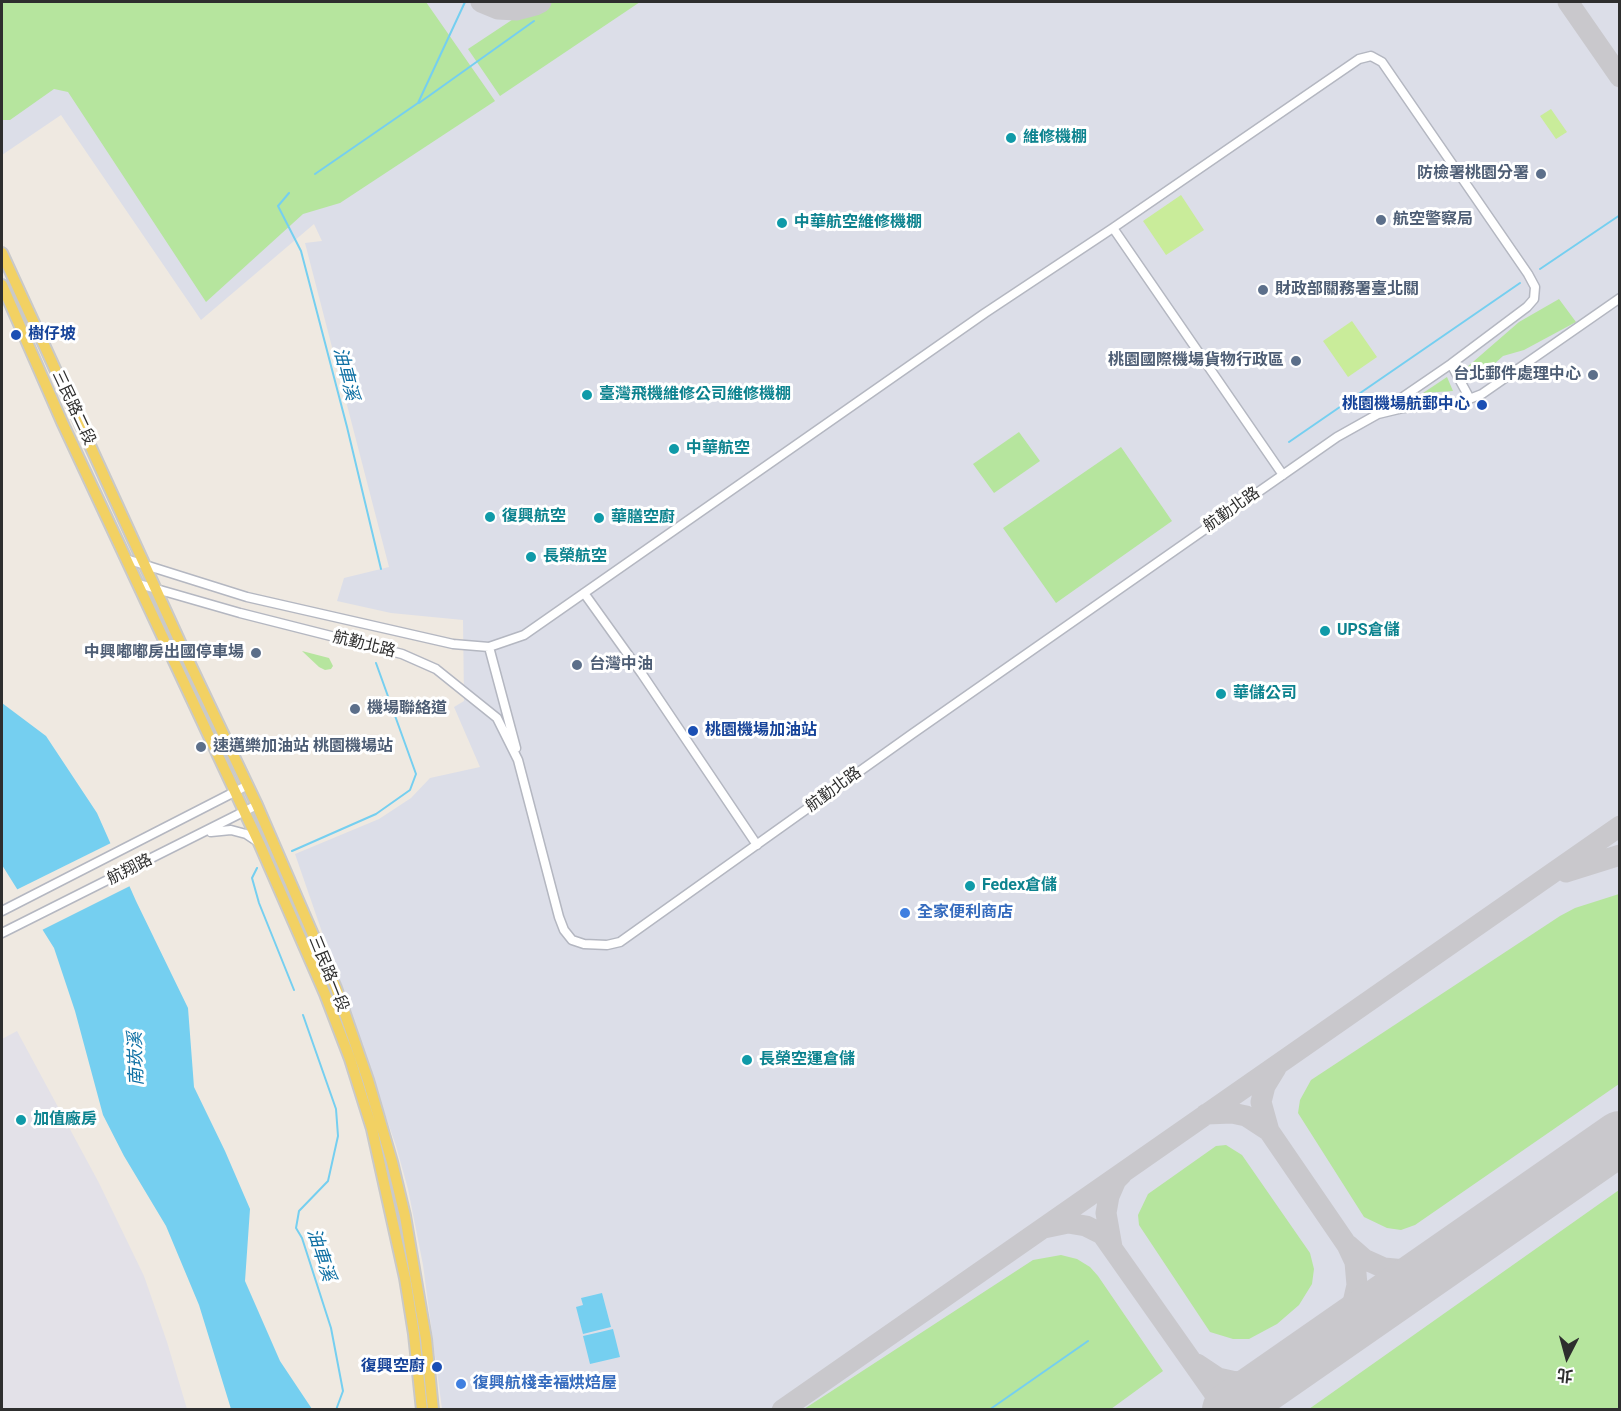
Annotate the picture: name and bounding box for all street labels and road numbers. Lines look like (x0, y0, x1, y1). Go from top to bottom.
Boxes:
street label: 三民路二段 (47, 368, 99, 448)
street label: 航勤北路 (1200, 484, 1264, 536)
street label: 航勤北路 (331, 628, 397, 662)
street label: 航勤北路 (802, 763, 866, 817)
street label: 航翔路 (104, 851, 156, 889)
street label: 三民路一段 (304, 933, 352, 1015)

